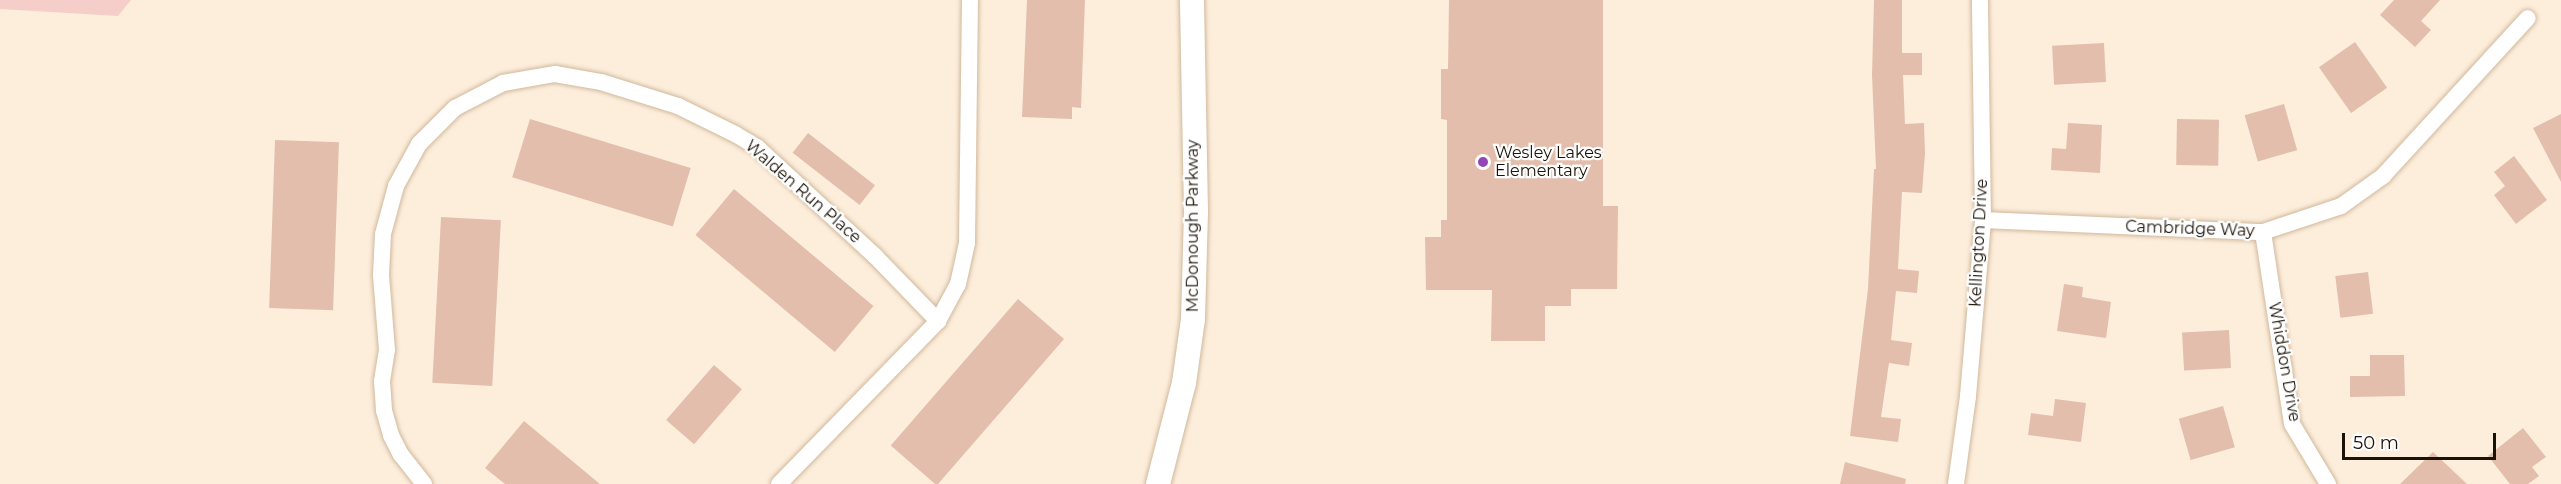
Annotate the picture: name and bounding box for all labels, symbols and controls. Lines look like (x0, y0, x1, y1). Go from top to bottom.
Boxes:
street label: Walden Run Place (741, 136, 865, 248)
street label: McDonough Parkway (1183, 140, 1203, 312)
place label: Wesley Lakes Elementary (1495, 143, 1602, 181)
marker: Wesley Lakes Elementary (1476, 155, 1490, 169)
street label: Kellington Drive (1966, 178, 1992, 308)
street label: Cambridge Way (2125, 217, 2255, 241)
street label: Whiddon Drive (2264, 301, 2304, 423)
scale bar (2345, 421, 2500, 459)
text: 50 m (2353, 432, 2399, 454)

